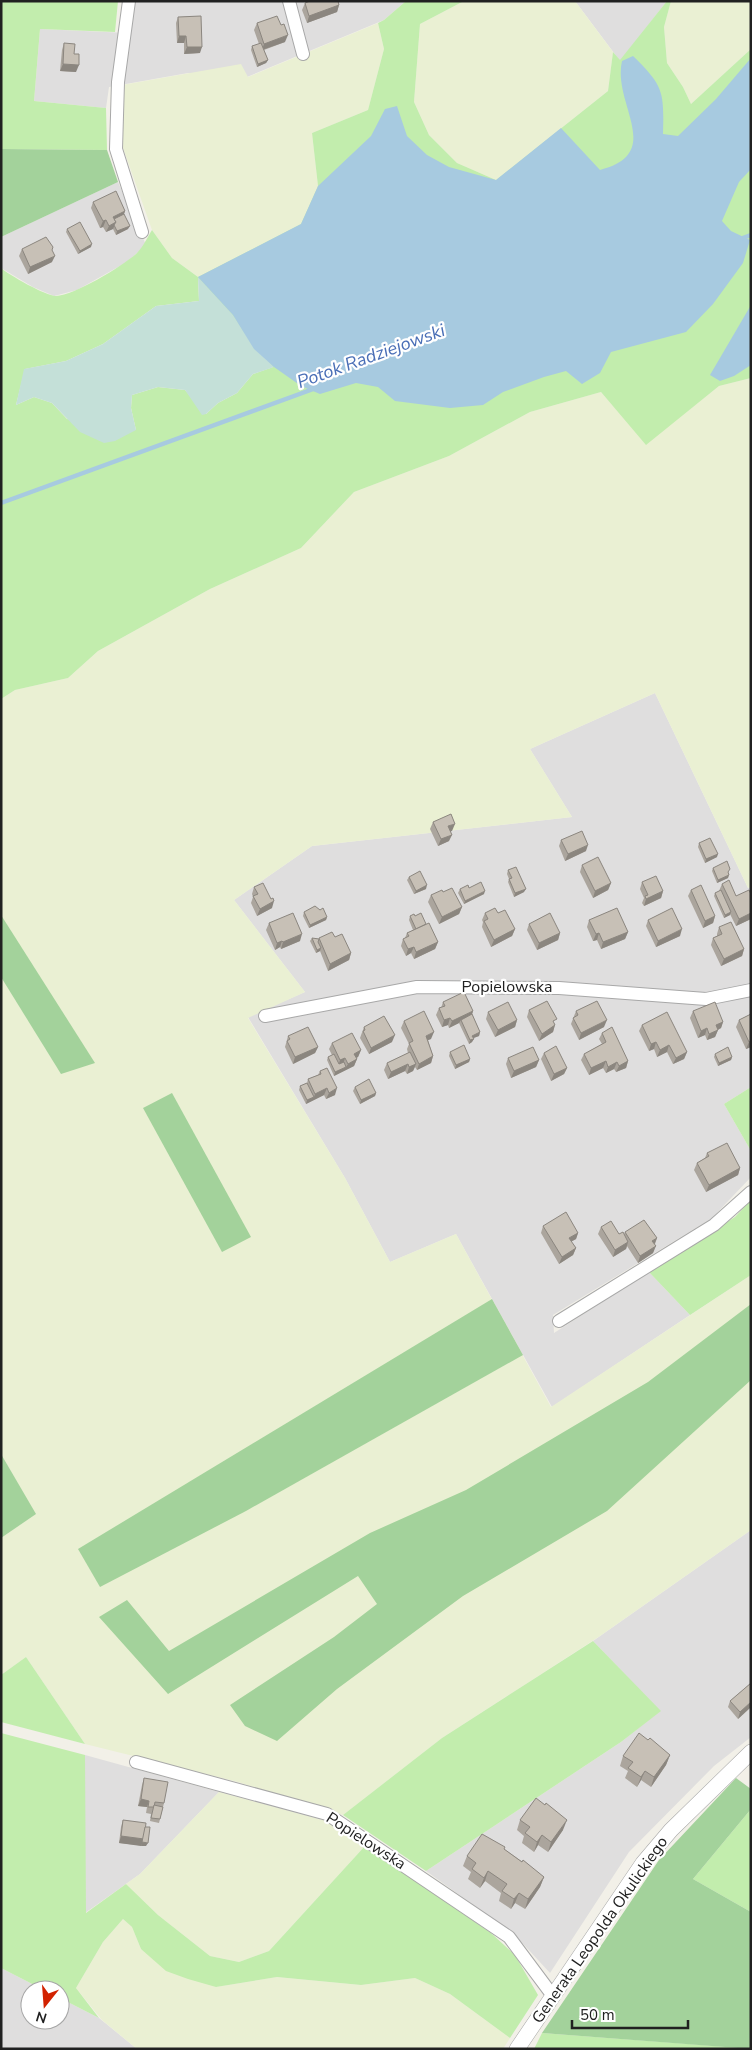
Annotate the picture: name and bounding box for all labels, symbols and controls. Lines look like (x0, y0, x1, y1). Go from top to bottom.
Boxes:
water label: Potok Radziejowski (294, 318, 449, 394)
street label: Popielowska (461, 976, 553, 998)
street label: Popielowska (322, 1807, 410, 1875)
street label: Generała Leopolda Okulickiego (527, 1832, 673, 2028)
north arrow (20, 1980, 70, 2030)
scale bar (572, 1998, 688, 2030)
text: 50 m (580, 2005, 615, 2025)
text: N (34, 2006, 49, 2028)

